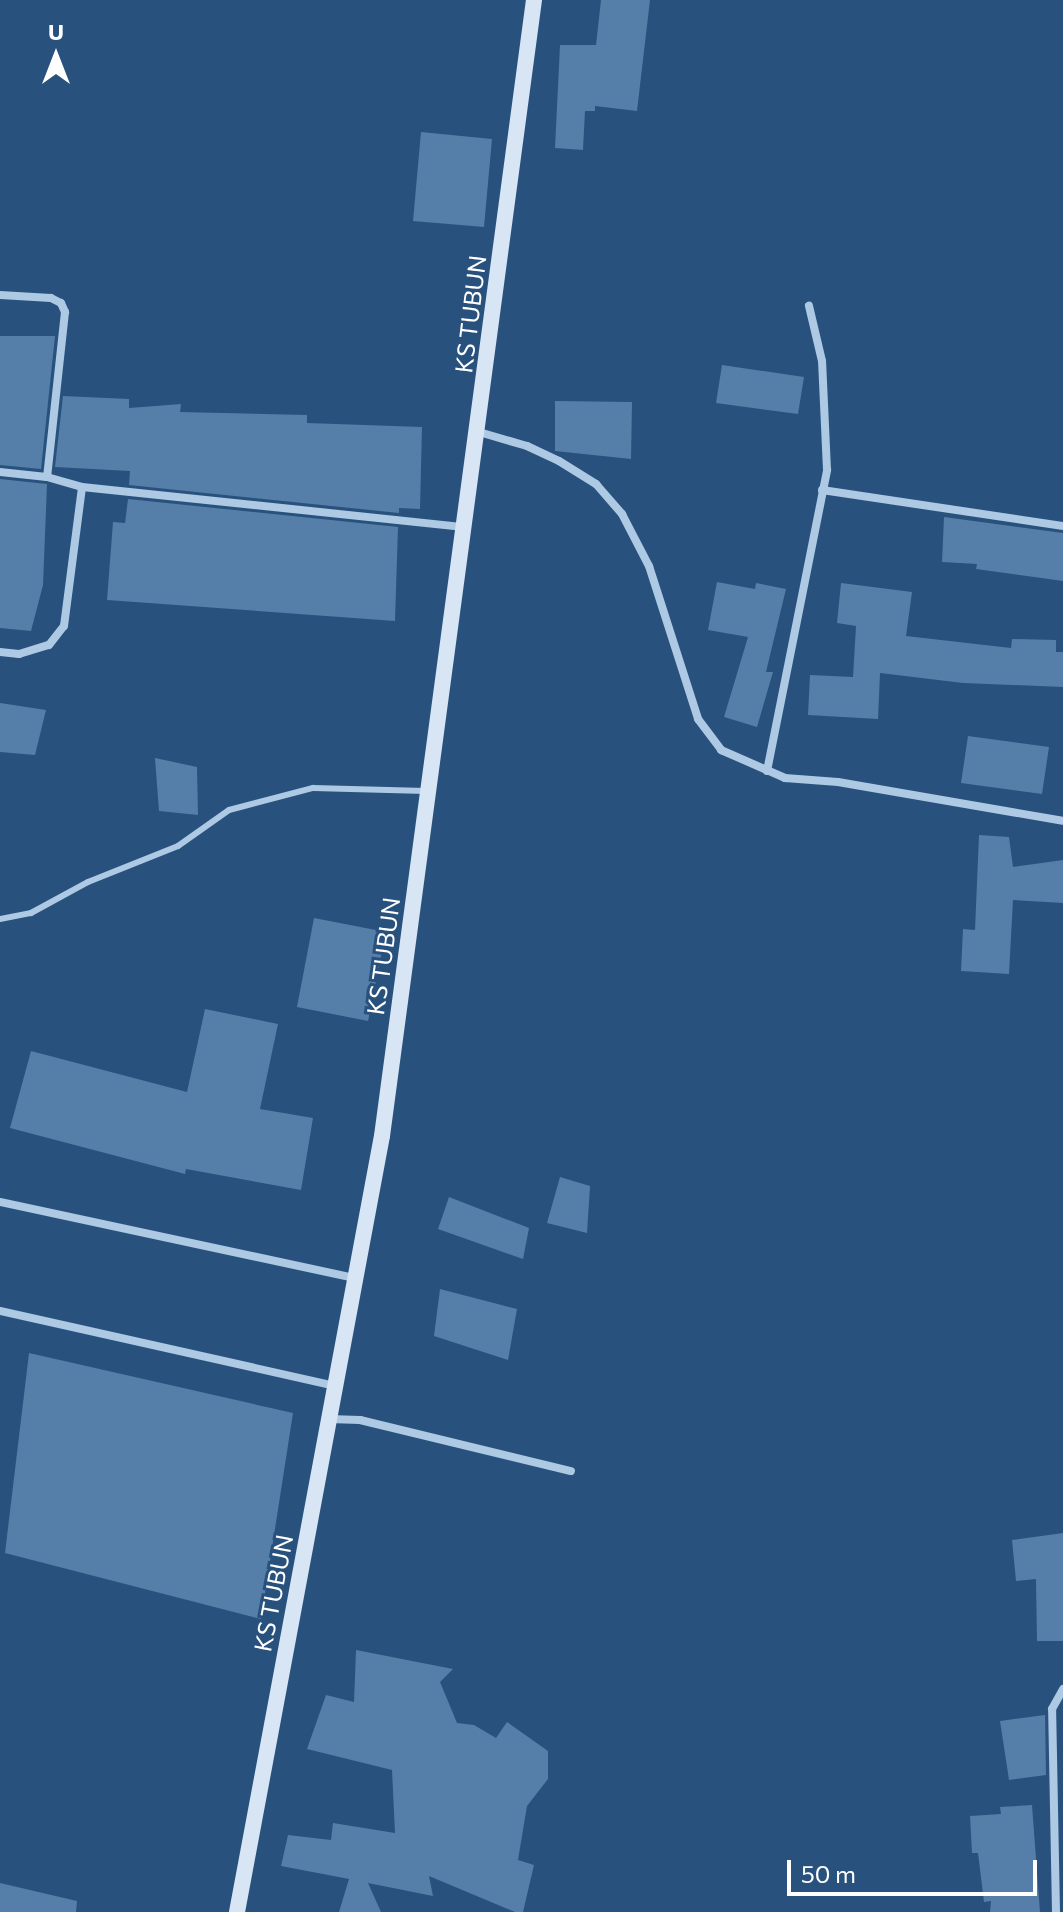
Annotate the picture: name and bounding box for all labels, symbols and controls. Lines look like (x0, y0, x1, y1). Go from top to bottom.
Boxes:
north arrow (16, 16, 96, 96)
text: U (48, 18, 64, 45)
street label: KS TUBUN (448, 253, 492, 375)
street label: KS TUBUN (360, 895, 406, 1017)
street label: KS TUBUN (248, 1532, 298, 1654)
scale bar (791, 1844, 1041, 1894)
text: 50 m (801, 1859, 856, 1888)

